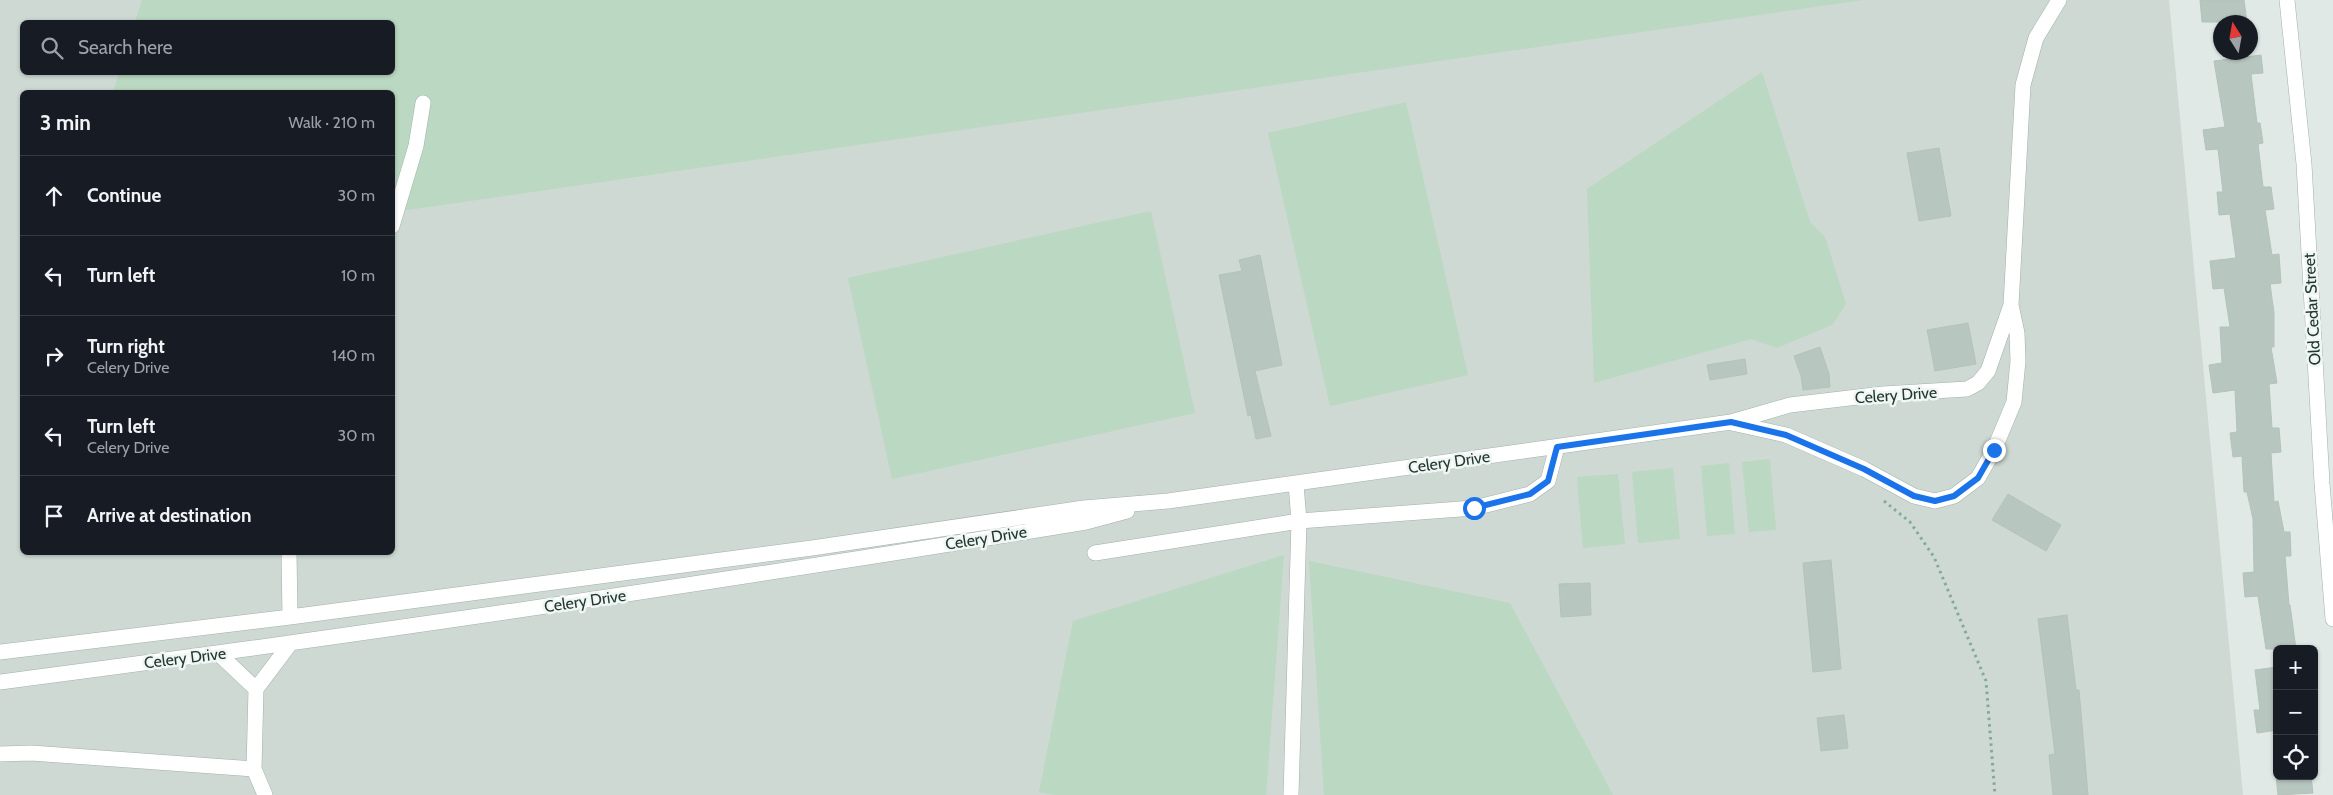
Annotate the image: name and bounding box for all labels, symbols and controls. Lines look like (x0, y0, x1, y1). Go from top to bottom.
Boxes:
north arrow (2213, 15, 2258, 60)
search box (20, 20, 395, 75)
icon: search (38, 34, 66, 62)
text: Search here (78, 36, 172, 59)
text: 3 min (40, 110, 91, 135)
text: Walk · 210 m (288, 113, 375, 132)
icon: ahead (40, 182, 68, 210)
text: Continue (87, 184, 161, 207)
text: 30 m (338, 186, 375, 205)
street label: Old Cedar Street (2300, 252, 2324, 366)
icon: left (40, 262, 68, 290)
text: Turn left (87, 264, 155, 287)
text: 10 m (341, 266, 375, 285)
text: Turn right (87, 335, 165, 358)
icon: right (40, 342, 68, 370)
text: 140 m (332, 346, 375, 365)
text: Celery Drive (87, 358, 169, 377)
street label: Celery Drive (1854, 383, 1938, 407)
text: Turn left (87, 415, 155, 438)
icon: left (40, 422, 68, 450)
text: 30 m (338, 426, 375, 445)
text: Celery Drive (87, 438, 169, 457)
route end (1983, 439, 2006, 462)
street label: Celery Drive (1407, 447, 1491, 477)
route start (1463, 497, 1486, 520)
icon: arrive (40, 502, 68, 530)
text: Arrive at destination (87, 504, 251, 527)
street label: Celery Drive (944, 522, 1028, 554)
street label: Celery Drive (543, 586, 627, 616)
street label: Celery Drive (143, 644, 227, 672)
map controls (2273, 645, 2318, 780)
button: + (2273, 645, 2318, 690)
button: − (2273, 690, 2318, 735)
button: locate (2273, 735, 2318, 780)

